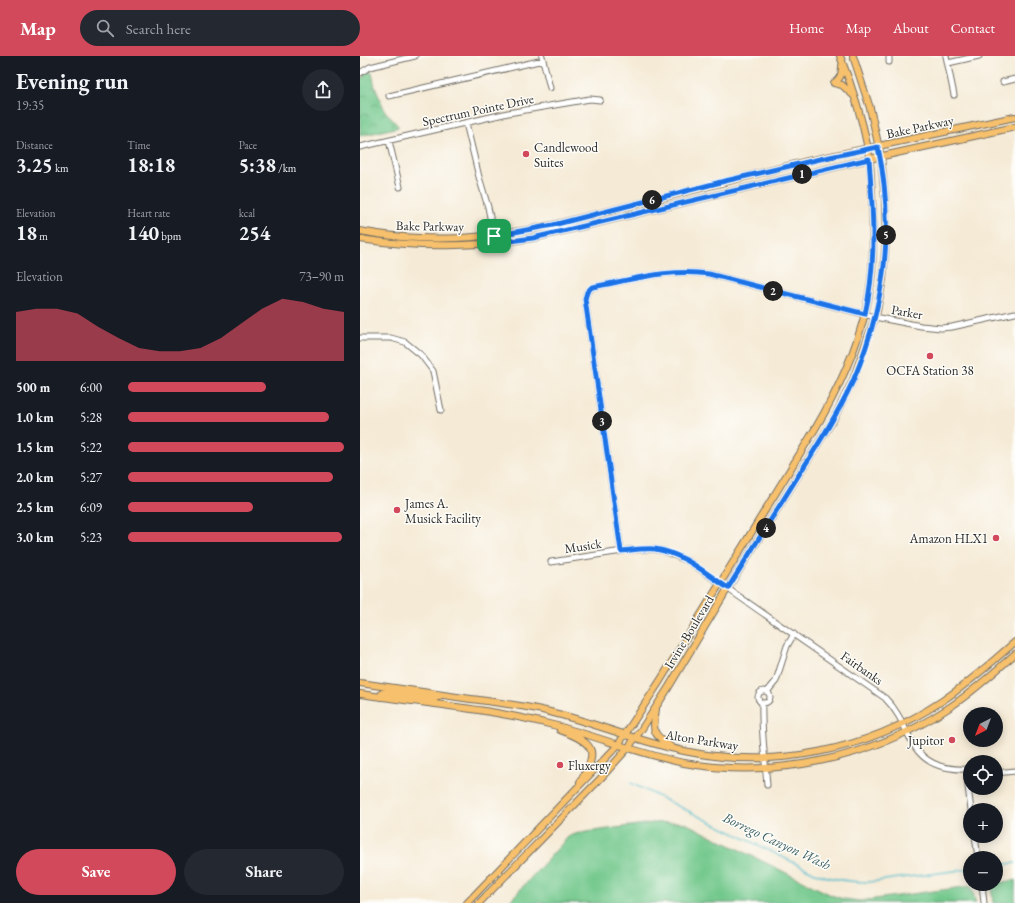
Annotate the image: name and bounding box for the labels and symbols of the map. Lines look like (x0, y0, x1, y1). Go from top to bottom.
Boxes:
street label: Spectrum Pointe Drive (421, 90, 535, 130)
street label: Bake Parkway (885, 112, 955, 142)
place label: Candlewood Suites (534, 139, 598, 171)
marker: Candlewood Suites (521, 149, 531, 159)
pin: 1 (792, 164, 812, 184)
pin: 6 (642, 190, 662, 210)
street label: Bake Parkway (396, 217, 465, 235)
pin (477, 219, 511, 253)
pin: 5 (876, 225, 896, 245)
pin: 2 (763, 281, 783, 301)
street label: Parker (890, 301, 925, 323)
marker: OCFA Station 38 (925, 351, 935, 361)
place label: OCFA Station 38 (886, 362, 974, 379)
pin: 3 (592, 411, 612, 431)
place label: James A. Musick Facility (404, 495, 481, 527)
marker: James A. Musick Facility (392, 505, 402, 515)
pin: 4 (756, 518, 776, 538)
place label: Amazon HLX1 (909, 530, 988, 547)
marker: Amazon HLX1 (991, 533, 1001, 543)
street label: Musick (563, 535, 604, 557)
street label: Irvine Boulevard (660, 592, 718, 672)
street label: Fairbanks (838, 647, 886, 689)
north arrow (963, 707, 1003, 747)
street label: Alton Parkway (663, 726, 740, 754)
place label: Jupitor (907, 732, 945, 749)
marker: Jupitor (947, 735, 957, 745)
place label: Fluxergy (568, 757, 611, 774)
marker: Fluxergy (555, 760, 565, 770)
water label: Borrego Canyon Wash (719, 808, 834, 874)

